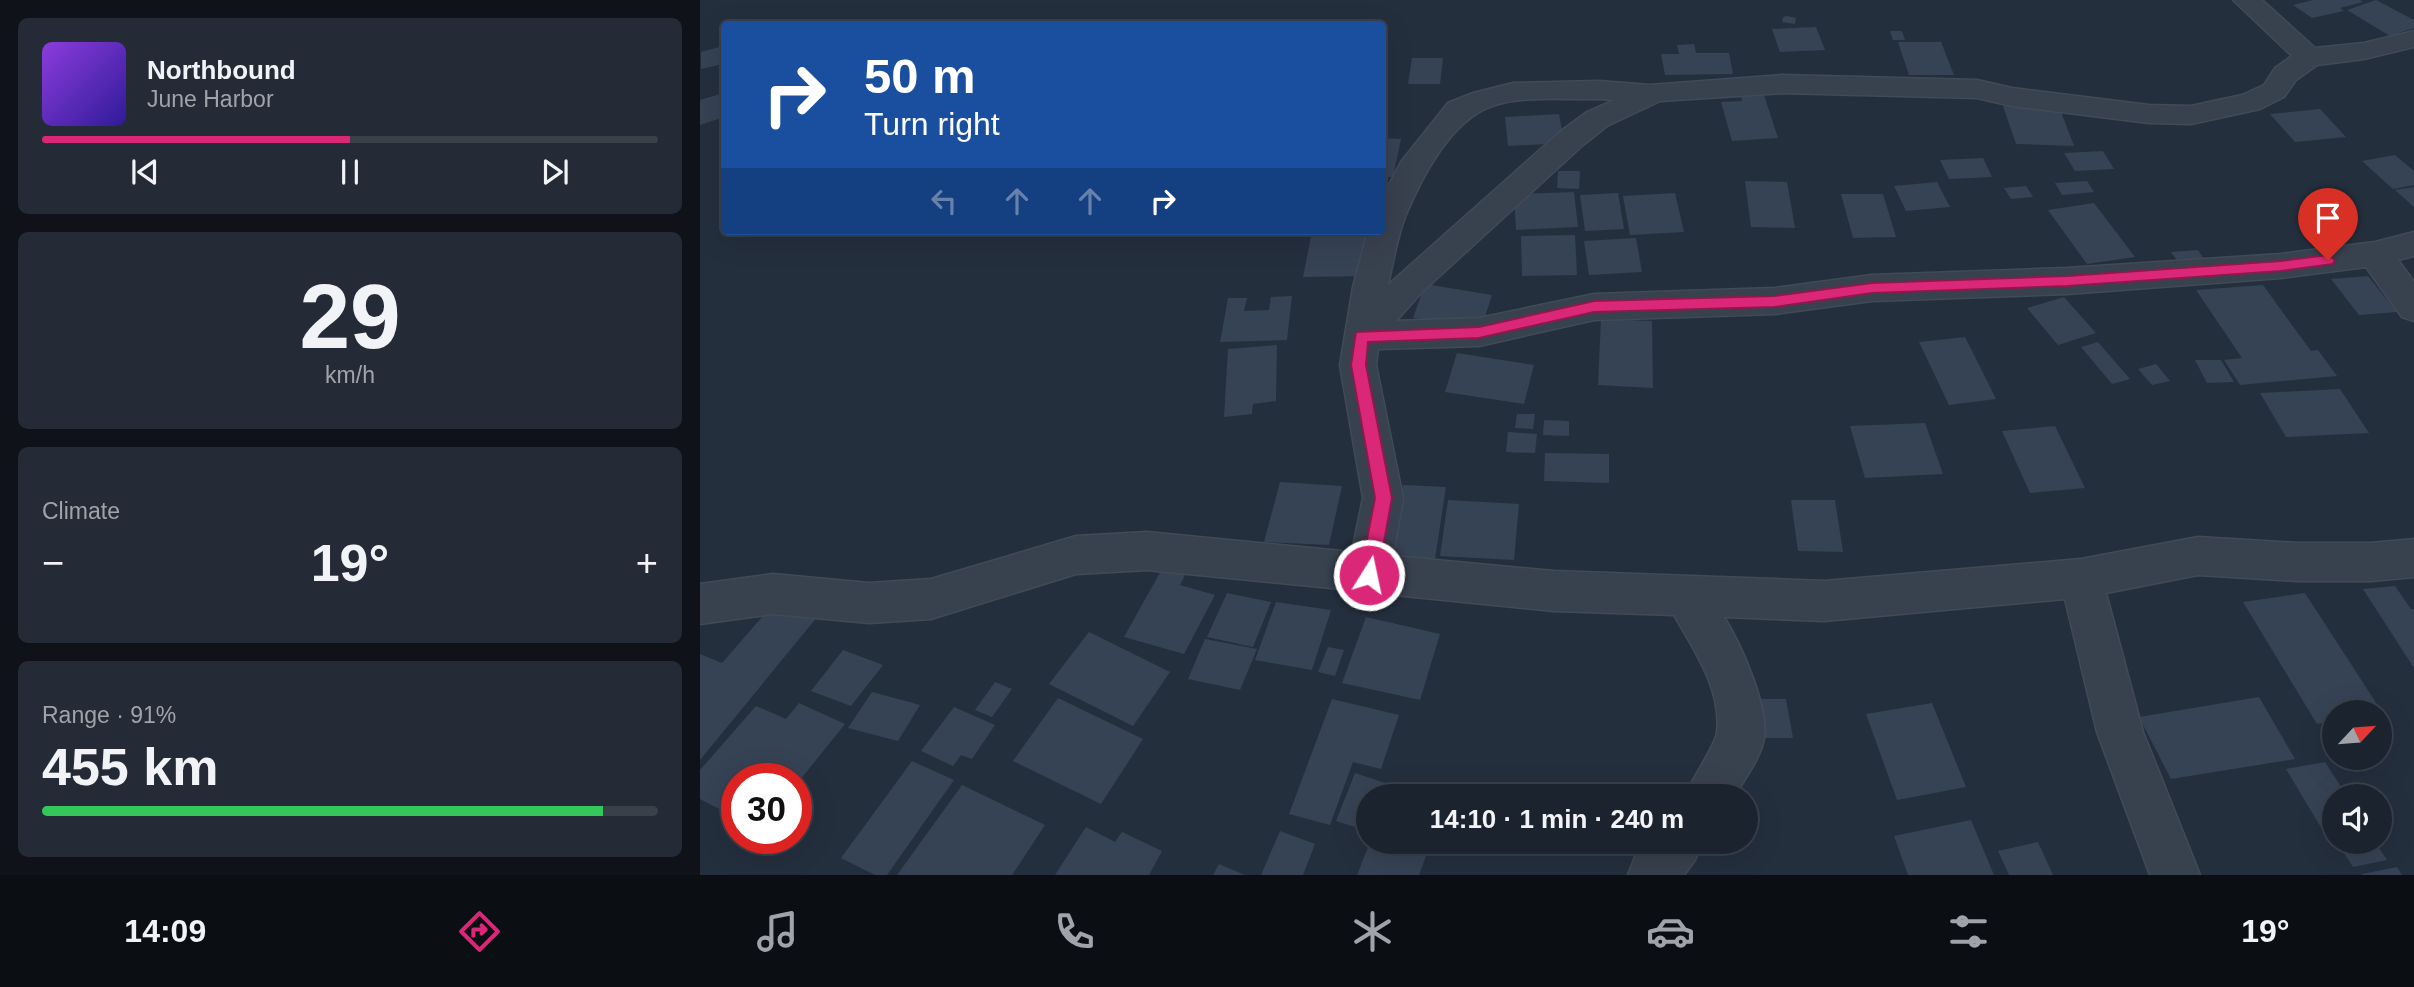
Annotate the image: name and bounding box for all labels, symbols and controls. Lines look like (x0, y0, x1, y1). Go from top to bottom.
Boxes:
icon: right (749, 49, 840, 140)
text: 50 m (864, 49, 976, 103)
text: Northbound (147, 55, 296, 85)
text: June Harbor (147, 86, 274, 112)
text: Turn right (864, 106, 1000, 142)
icon: previous (126, 153, 164, 191)
icon: pause (331, 153, 369, 191)
icon: next (536, 153, 574, 191)
icon: left (925, 182, 963, 220)
icon: ahead (998, 182, 1036, 220)
icon: ahead (1071, 182, 1109, 220)
icon: right (1144, 182, 1182, 220)
pin (2298, 188, 2358, 260)
icon: arrive (2309, 199, 2347, 237)
text: 29 (299, 266, 401, 367)
text: km/h (325, 362, 375, 388)
text: Climate (42, 498, 120, 524)
text: 19° (311, 534, 389, 592)
position arrow (1332, 538, 1406, 612)
text: − (42, 542, 64, 584)
text: + (636, 542, 658, 584)
north arrow (2322, 700, 2392, 770)
map controls (2322, 700, 2392, 854)
text: Range · 91% (42, 702, 176, 728)
text: 455 km (42, 738, 218, 796)
speed limit sign: 30 (721, 763, 812, 854)
button: sound (2322, 784, 2392, 854)
text: 14:10 · 1 min · 240 m (1430, 804, 1684, 834)
icon: directions (455, 907, 504, 956)
icon: music (753, 907, 802, 956)
icon: phone (1050, 907, 1099, 956)
icon: climate (1348, 907, 1397, 956)
icon: car (1646, 907, 1695, 956)
icon: filters (1944, 907, 1993, 956)
text: 14:09 (124, 913, 206, 949)
text: 19° (2241, 913, 2290, 949)

